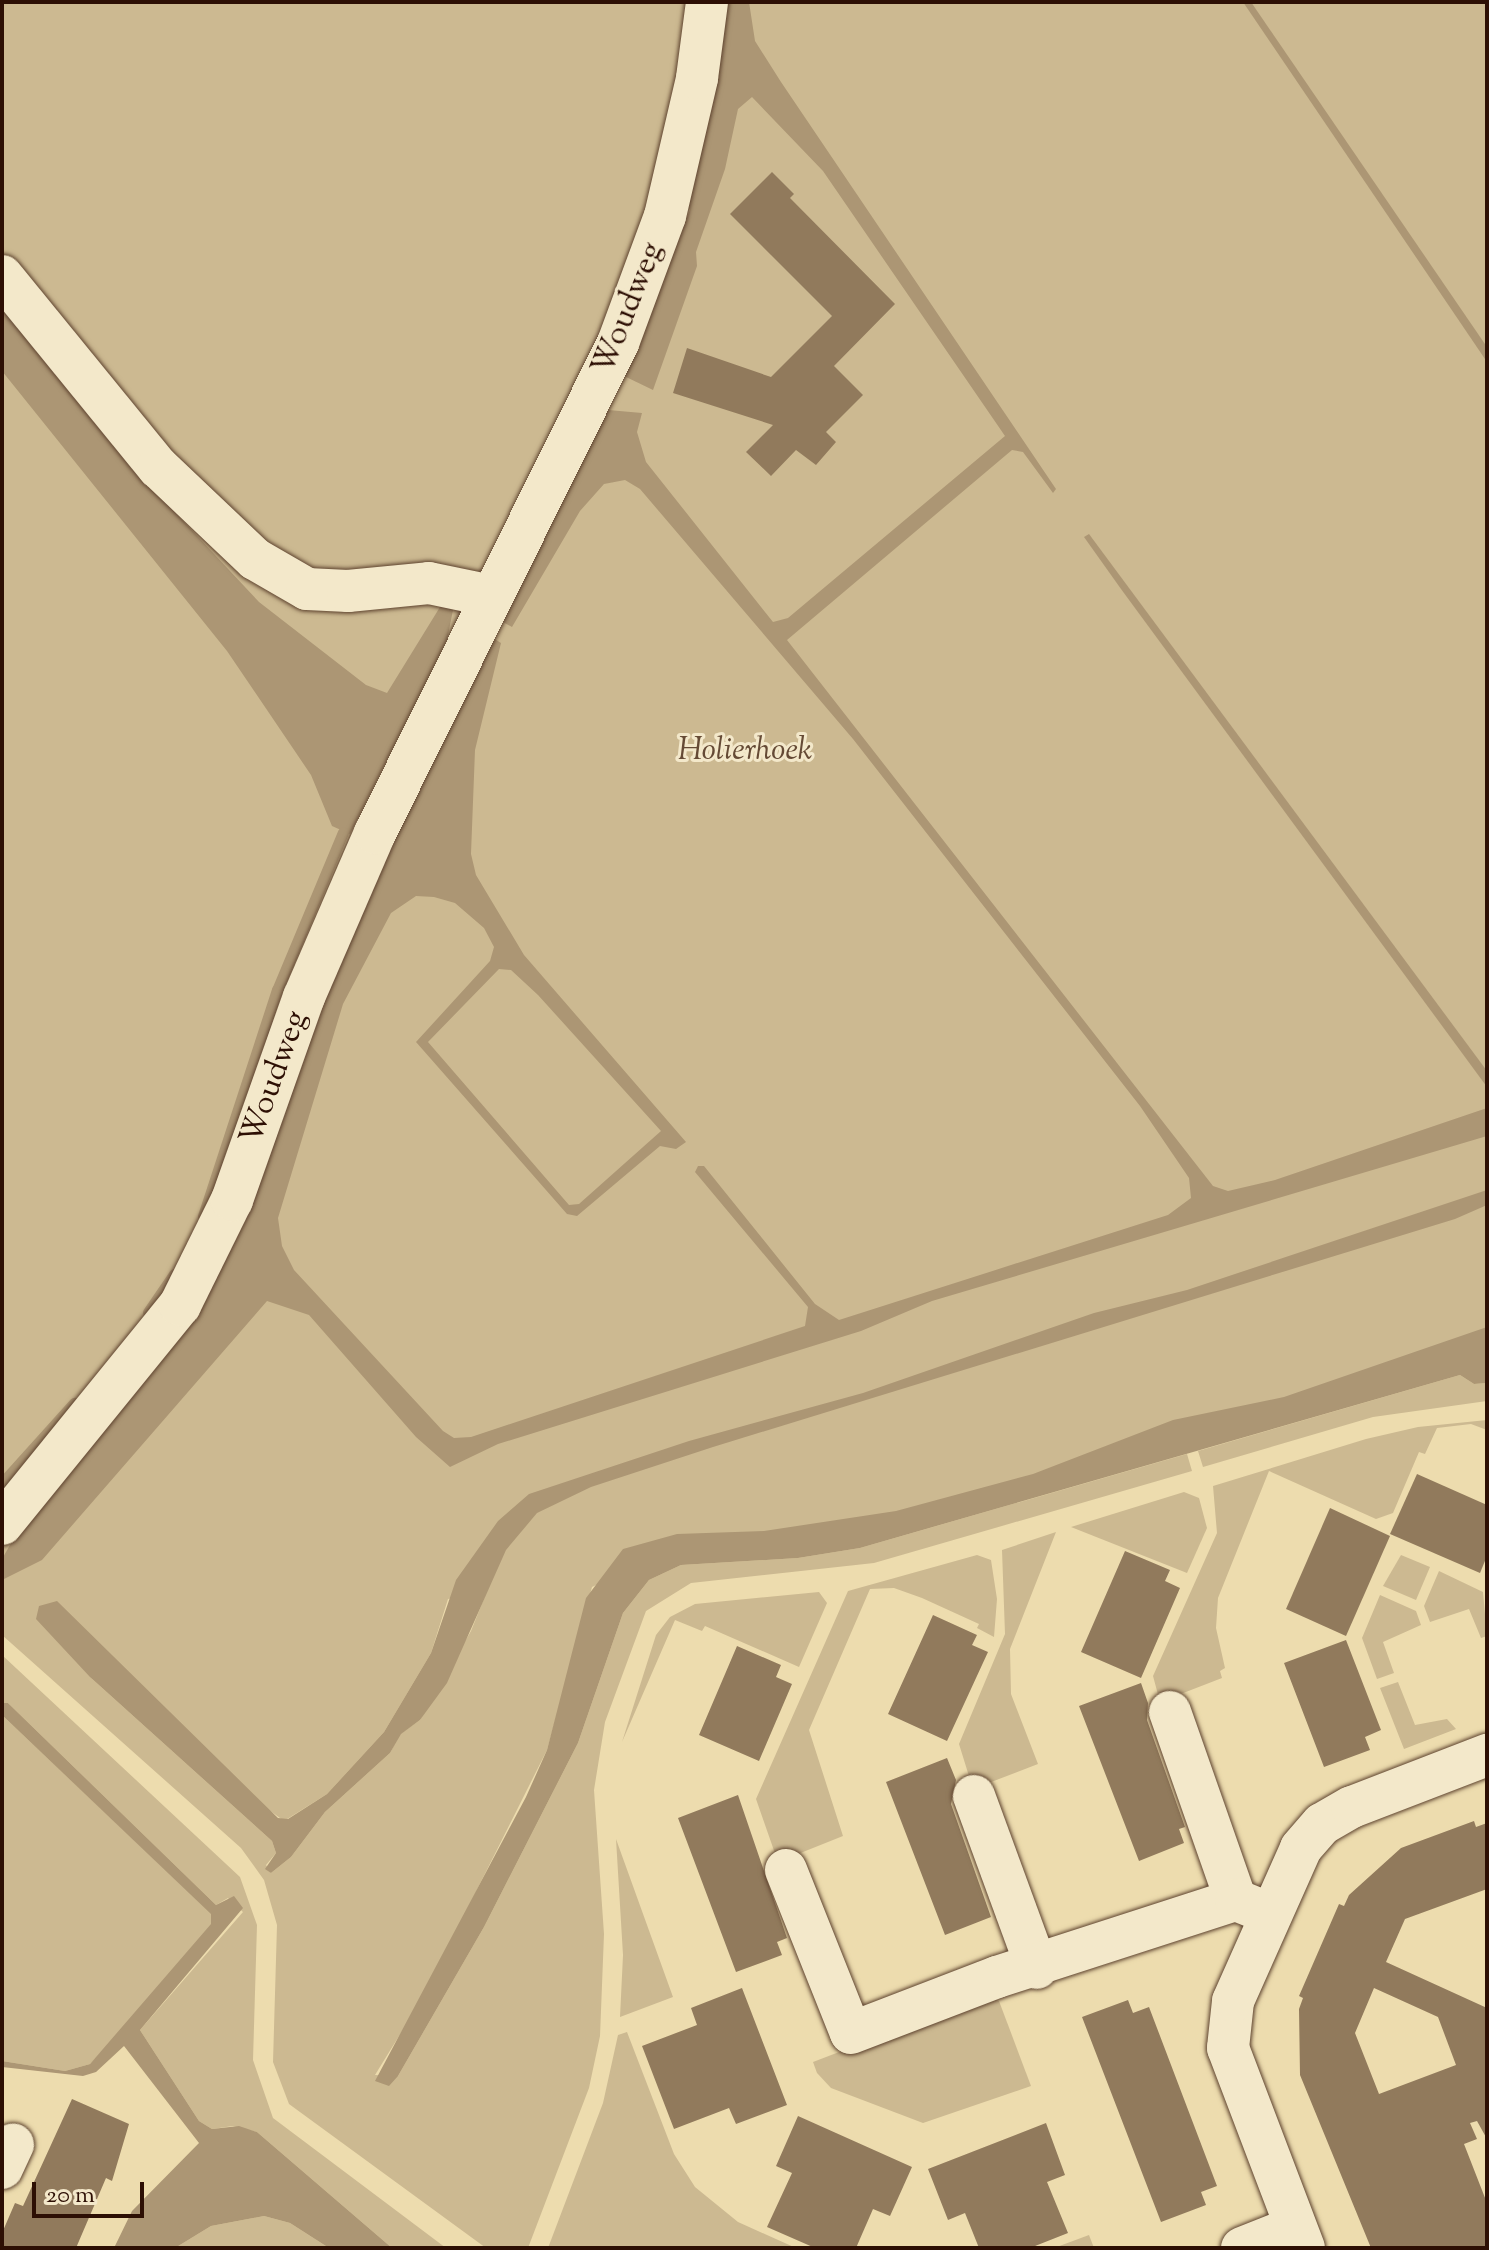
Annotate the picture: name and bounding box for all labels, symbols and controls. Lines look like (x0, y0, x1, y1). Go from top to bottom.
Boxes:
street label: Woudweg (585, 237, 673, 381)
park label: Holierhoek (678, 732, 812, 770)
street label: Woudweg (233, 1006, 317, 1150)
scale bar (36, 2166, 148, 2216)
text: 20 m (46, 2179, 95, 2213)

